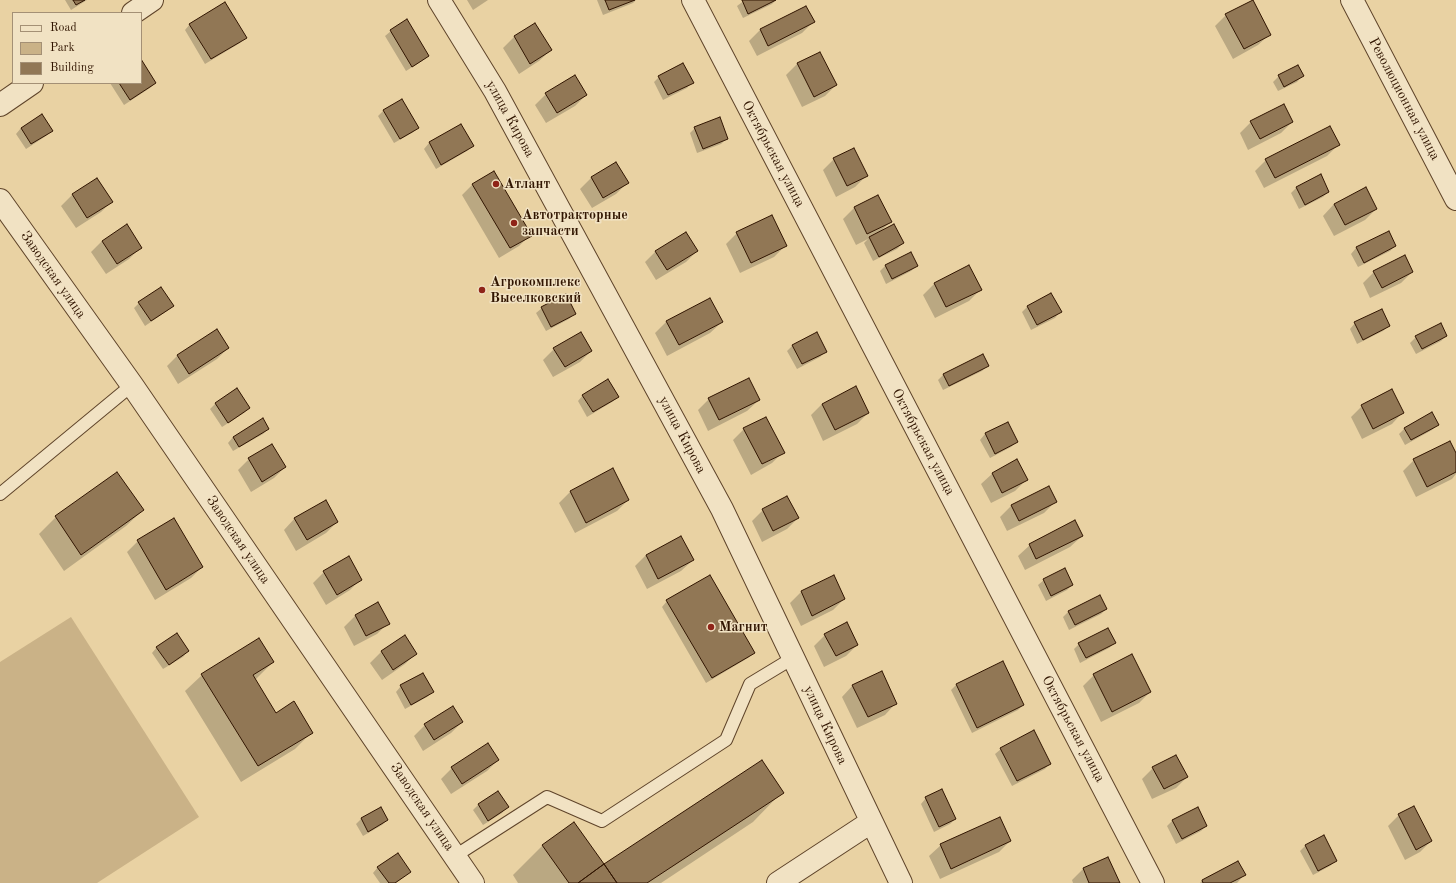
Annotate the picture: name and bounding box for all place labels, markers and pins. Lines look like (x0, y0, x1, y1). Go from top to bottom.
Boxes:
place label: Атлант (504, 176, 550, 192)
marker: Атлант (491, 179, 501, 189)
place label: Автотракторные запчасти (522, 207, 628, 240)
marker: Автотракторные запчасти (509, 218, 519, 228)
place label: Агрокомплекс Выселковский (490, 274, 581, 306)
marker: Агрокомплекс Выселковский (477, 285, 487, 295)
place label: Магнит (719, 619, 767, 635)
marker: Магнит (706, 622, 716, 632)

